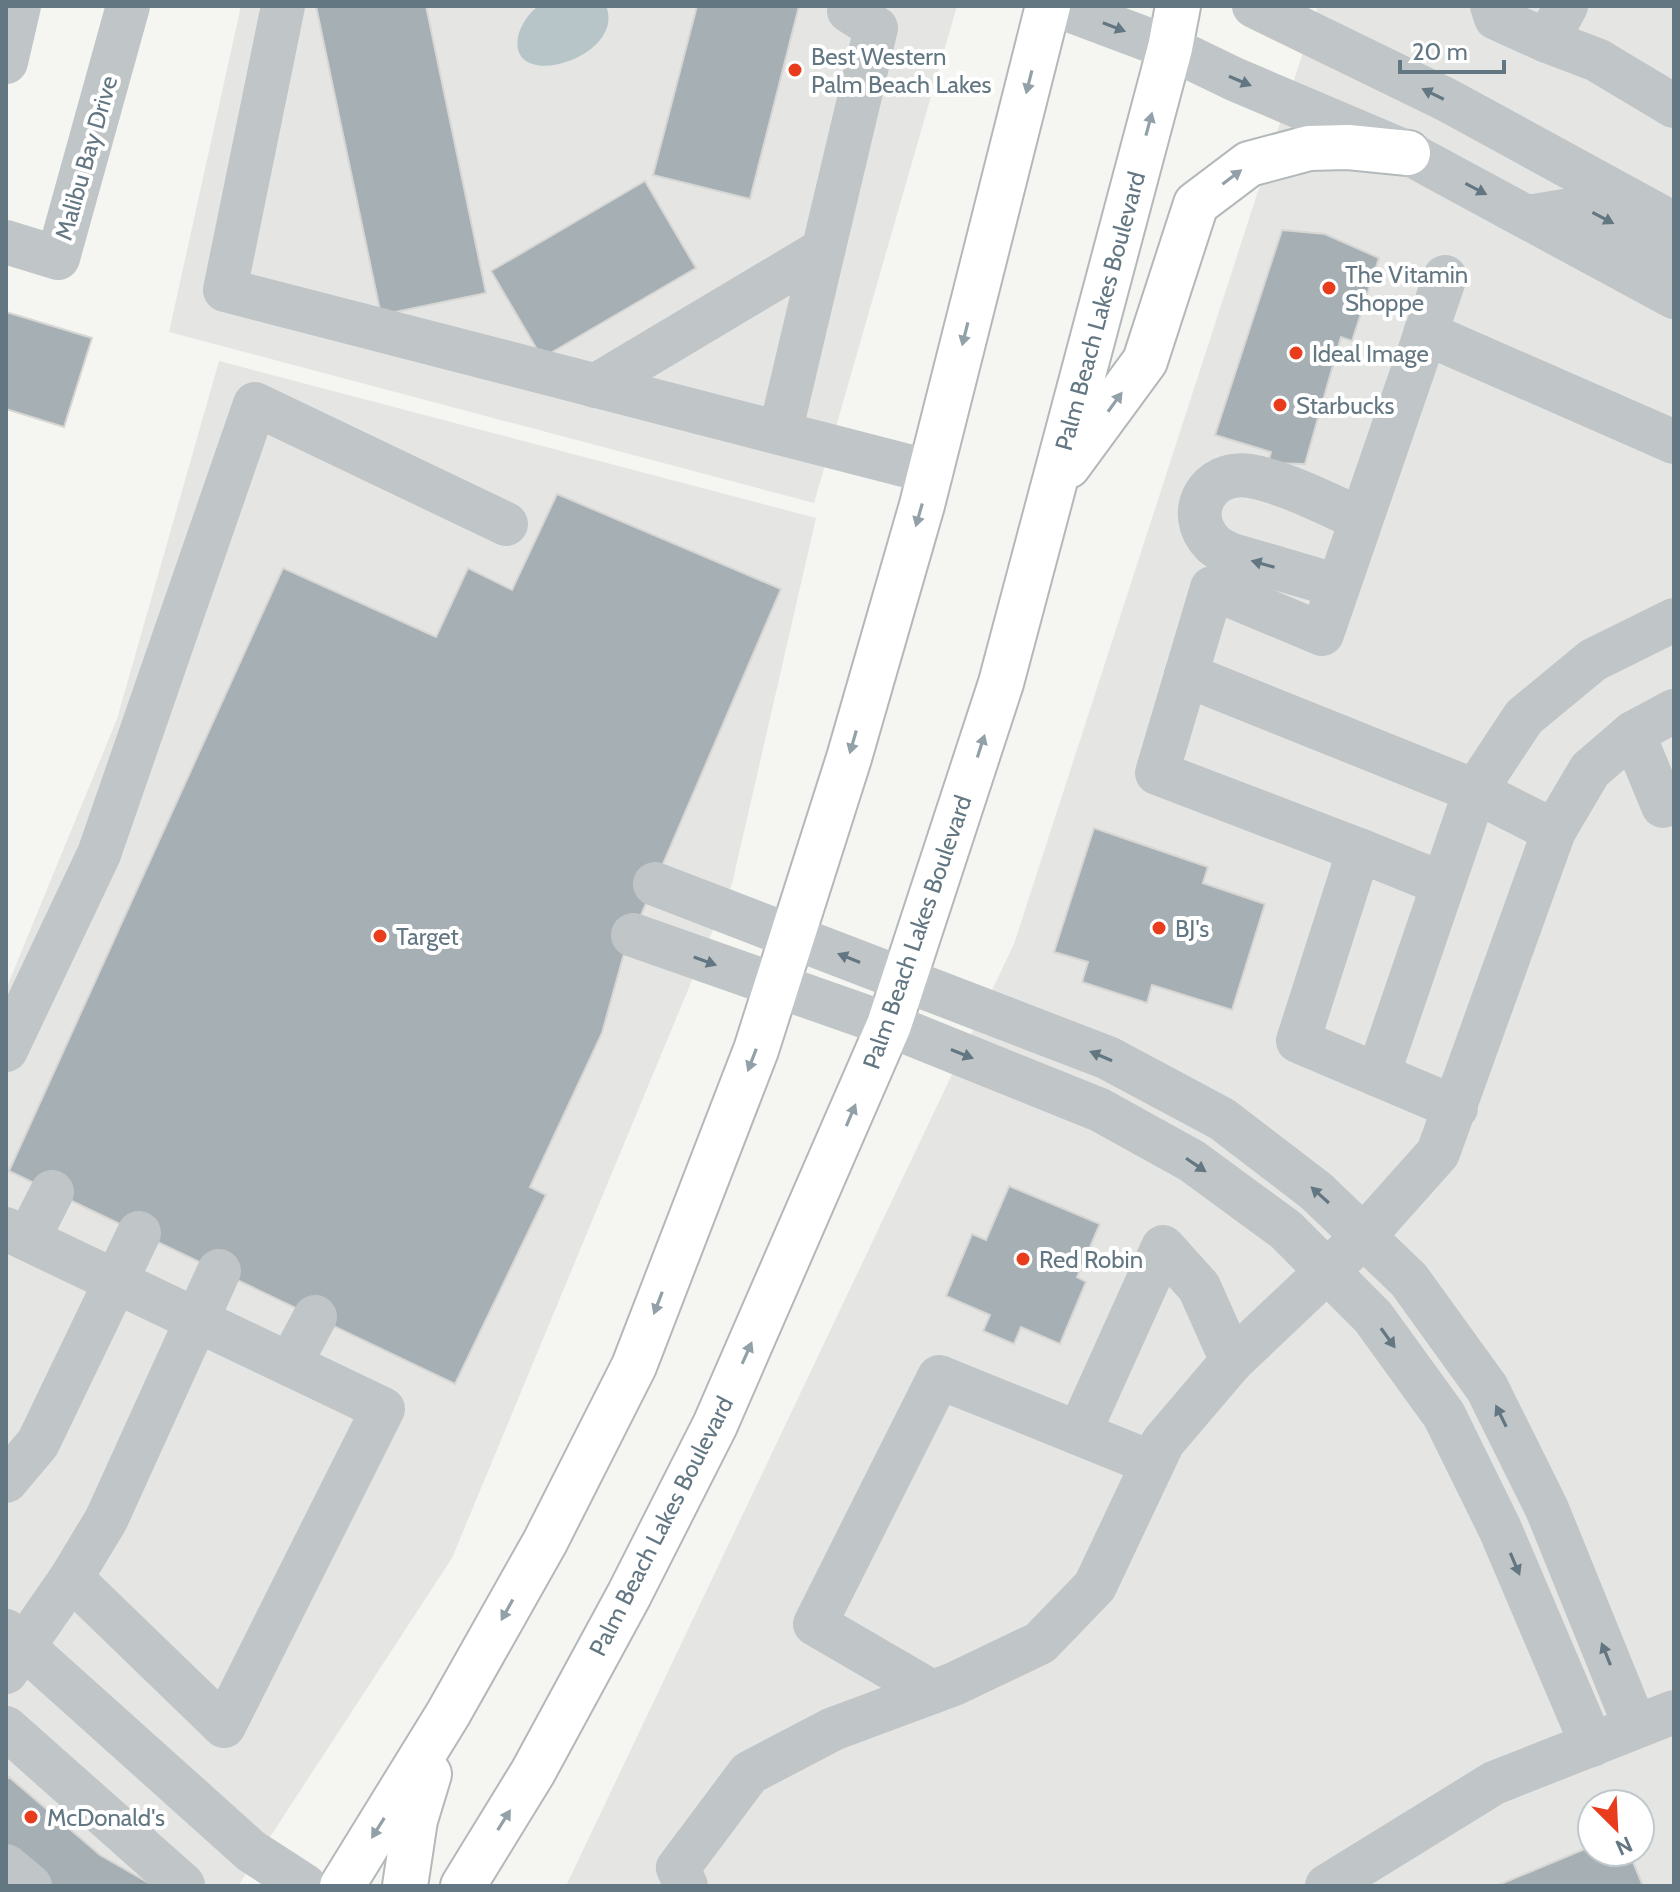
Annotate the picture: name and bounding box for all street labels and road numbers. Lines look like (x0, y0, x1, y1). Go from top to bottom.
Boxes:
street label: Malibu Bay Drive (49, 72, 123, 244)
street label: Palm Beach Lakes Boulevard (1049, 168, 1151, 454)
street label: Palm Beach Lakes Boulevard (856, 791, 978, 1073)
street label: Palm Beach Lakes Boulevard (583, 1391, 739, 1661)

